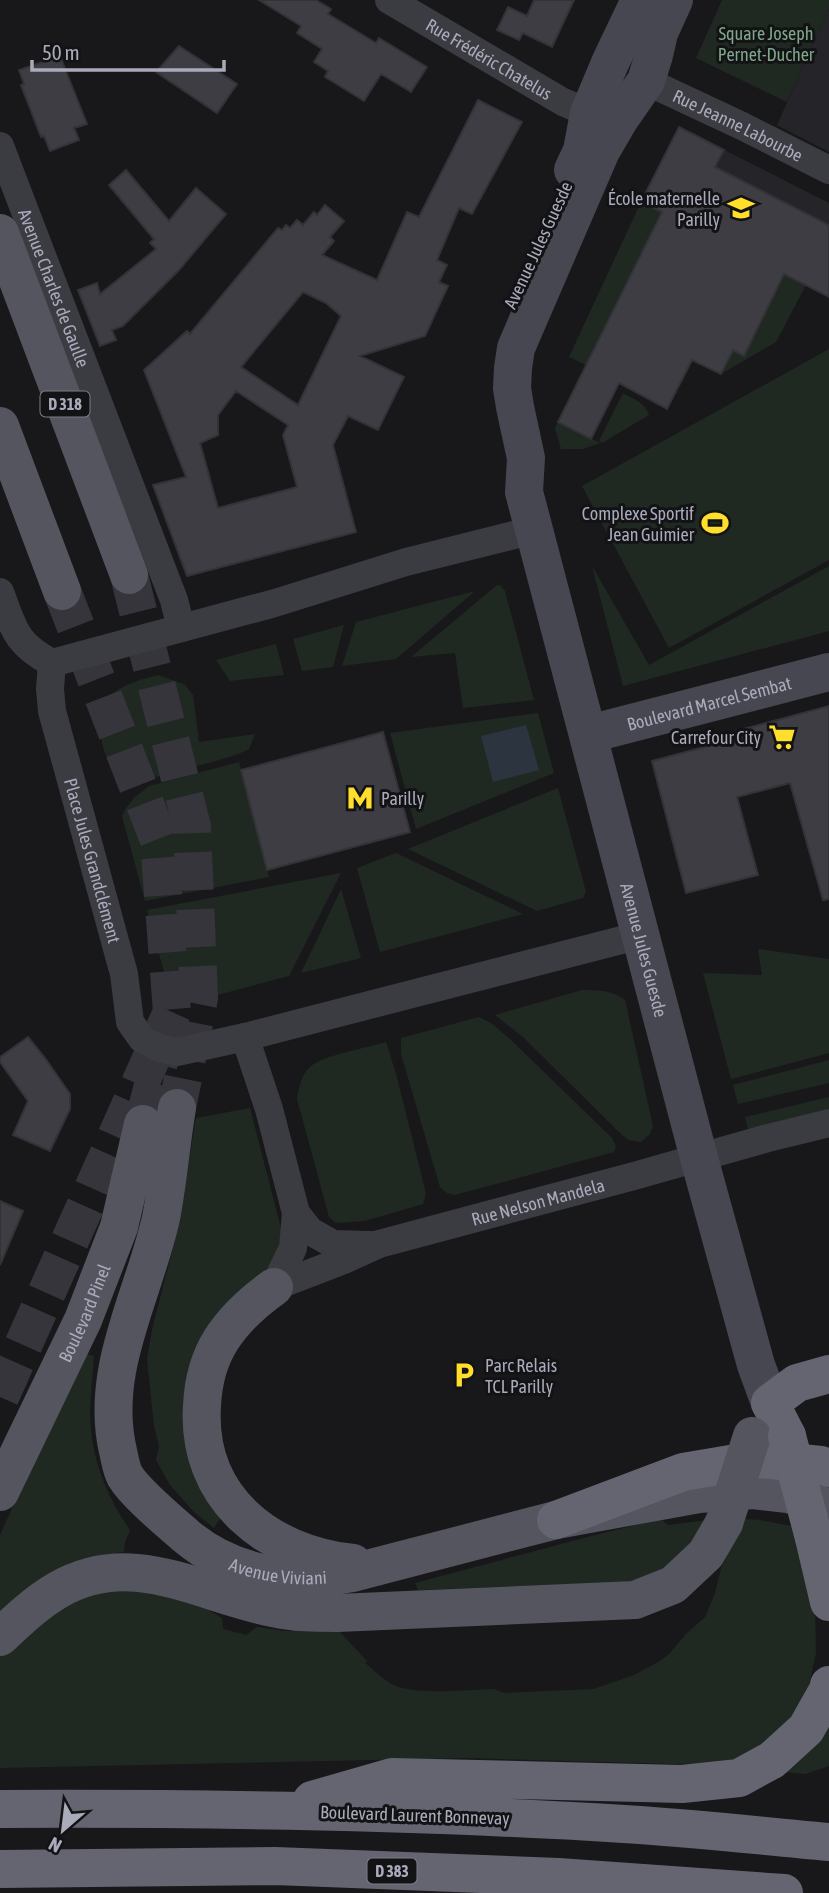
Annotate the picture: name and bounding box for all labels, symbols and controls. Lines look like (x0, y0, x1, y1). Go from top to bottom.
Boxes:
street label: Rue Frédéric Chatelus (422, 14, 556, 104)
park label: Square Joseph Pernet-Ducher (718, 23, 815, 65)
scale bar (32, 28, 224, 72)
text: 50 m (42, 40, 80, 64)
street label: Rue Jeanne Labourbe (670, 85, 806, 166)
street label: Avenue Jules Guesde (499, 178, 577, 312)
place label: École maternelle Parilly (608, 188, 720, 230)
school or university icon: École maternelle Parilly (726, 193, 756, 223)
street label: Avenue Charles de Gaulle (15, 206, 94, 370)
road number: D 318 (41, 392, 90, 416)
place label: Complexe Sportif Jean Guimier (582, 503, 695, 545)
sports icon: Complexe Sportif Jean Guimier (700, 508, 730, 538)
street label: Boulevard Marcel Sembat (625, 672, 793, 734)
supermarket icon: Carrefour City (767, 722, 797, 752)
place label: Carrefour City (671, 727, 761, 748)
street label: Place Jules Grandclément (60, 776, 125, 945)
metro station icon: Parilly (345, 783, 375, 813)
place label: Parilly (381, 788, 424, 809)
street label: Avenue Jules Guesde (617, 881, 672, 1019)
street label: Rue Nelson Mandela (469, 1174, 607, 1229)
street label: Boulevard Pinel (54, 1261, 114, 1365)
place label: Parc Relais TCL Parilly (485, 1355, 557, 1397)
parking icon: Parc Relais TCL Parilly (449, 1360, 479, 1390)
street label: Avenue Viviani (227, 1553, 327, 1588)
north arrow (28, 1795, 98, 1865)
street label: Boulevard Laurent Bonnevay (320, 1801, 510, 1829)
text: N (45, 1833, 65, 1857)
road number: D 383 (368, 1858, 416, 1884)

